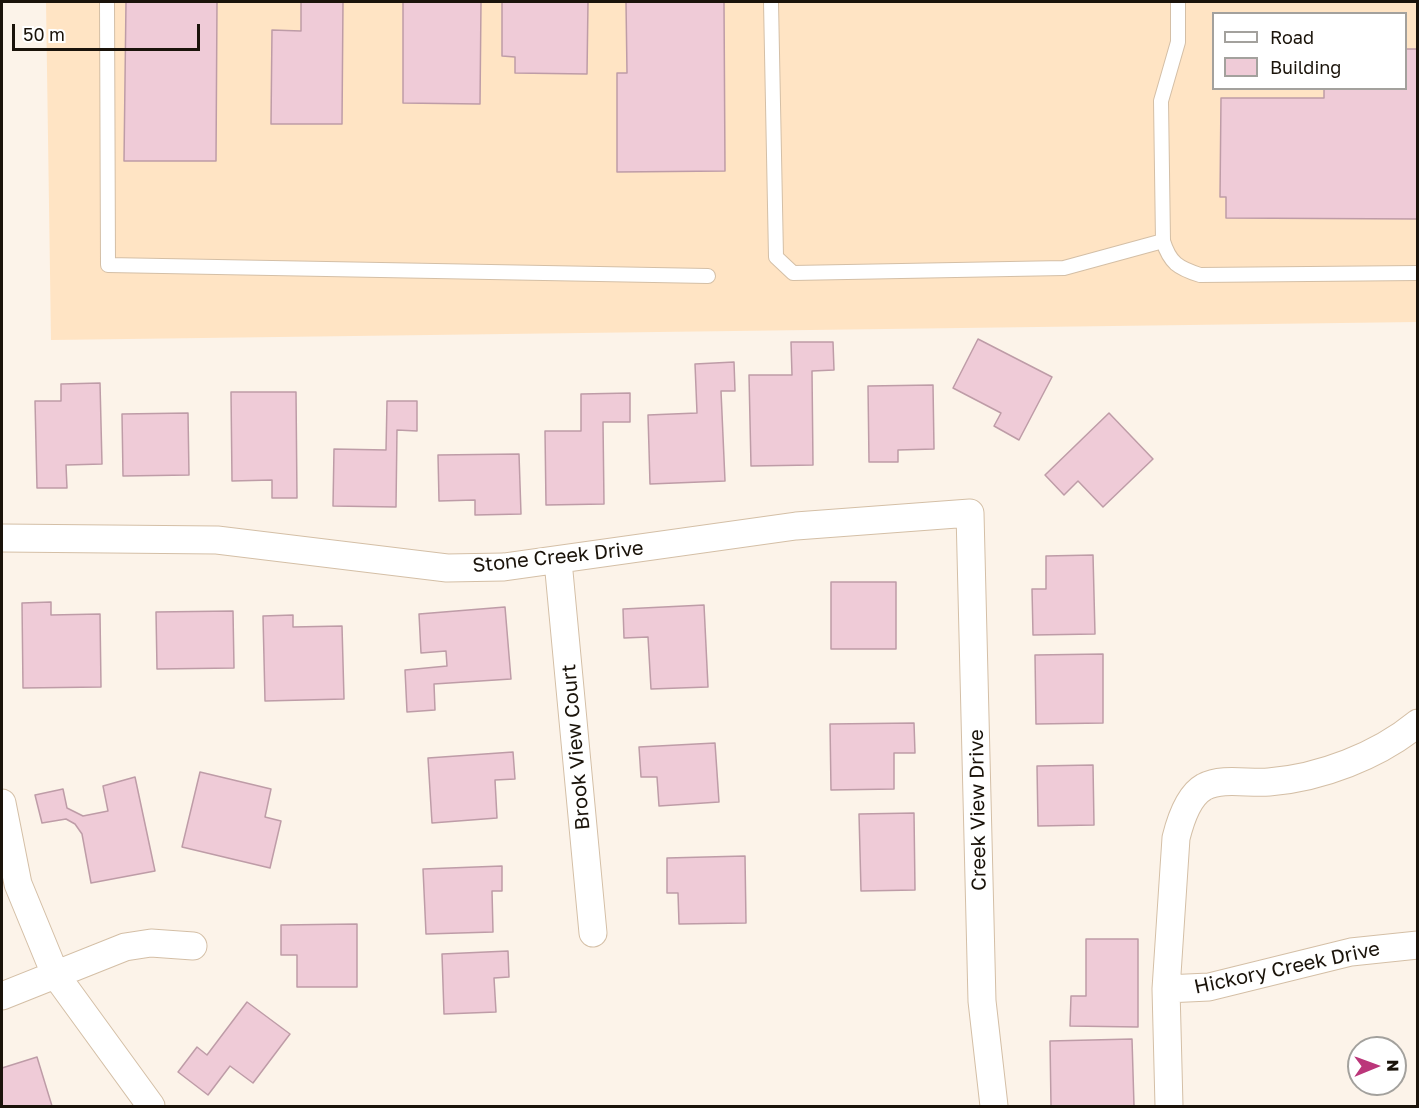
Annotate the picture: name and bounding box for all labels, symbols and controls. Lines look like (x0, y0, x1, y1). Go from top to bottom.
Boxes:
scale bar (15, 12, 202, 50)
legend (1212, 12, 1407, 90)
text: 50 m (23, 23, 65, 45)
text: Road (1270, 26, 1314, 48)
text: Building (1270, 56, 1341, 78)
street label: Stone Creek Drive (471, 536, 645, 578)
street label: Brook View Court (557, 663, 595, 831)
street label: Creek View Drive (965, 729, 991, 891)
street label: Hickory Creek Drive (1192, 937, 1382, 999)
north arrow (1347, 1036, 1407, 1096)
text: N (1383, 1059, 1403, 1072)

